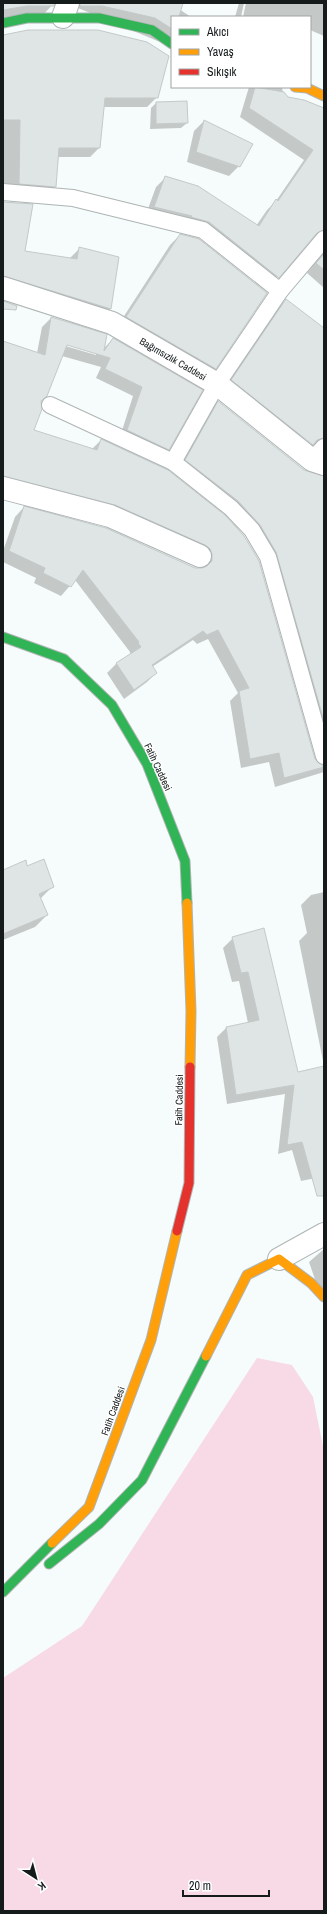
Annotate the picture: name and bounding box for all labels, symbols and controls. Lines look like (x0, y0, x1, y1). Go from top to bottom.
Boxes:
legend (171, 16, 311, 88)
text: Akıcı (206, 24, 229, 40)
text: Yavaş (207, 44, 234, 60)
text: Sıkışık (207, 64, 237, 80)
street label: Bağımsızlık Caddesi (137, 335, 209, 383)
street label: Fatih Caddesi (141, 741, 175, 793)
street label: Fatih Caddesi (172, 1074, 186, 1126)
street label: Fatih Caddesi (98, 1385, 128, 1437)
north arrow (16, 1858, 56, 1898)
scale bar (183, 1872, 269, 1898)
text: 20 m (189, 1878, 211, 1894)
text: K (35, 1879, 49, 1894)

